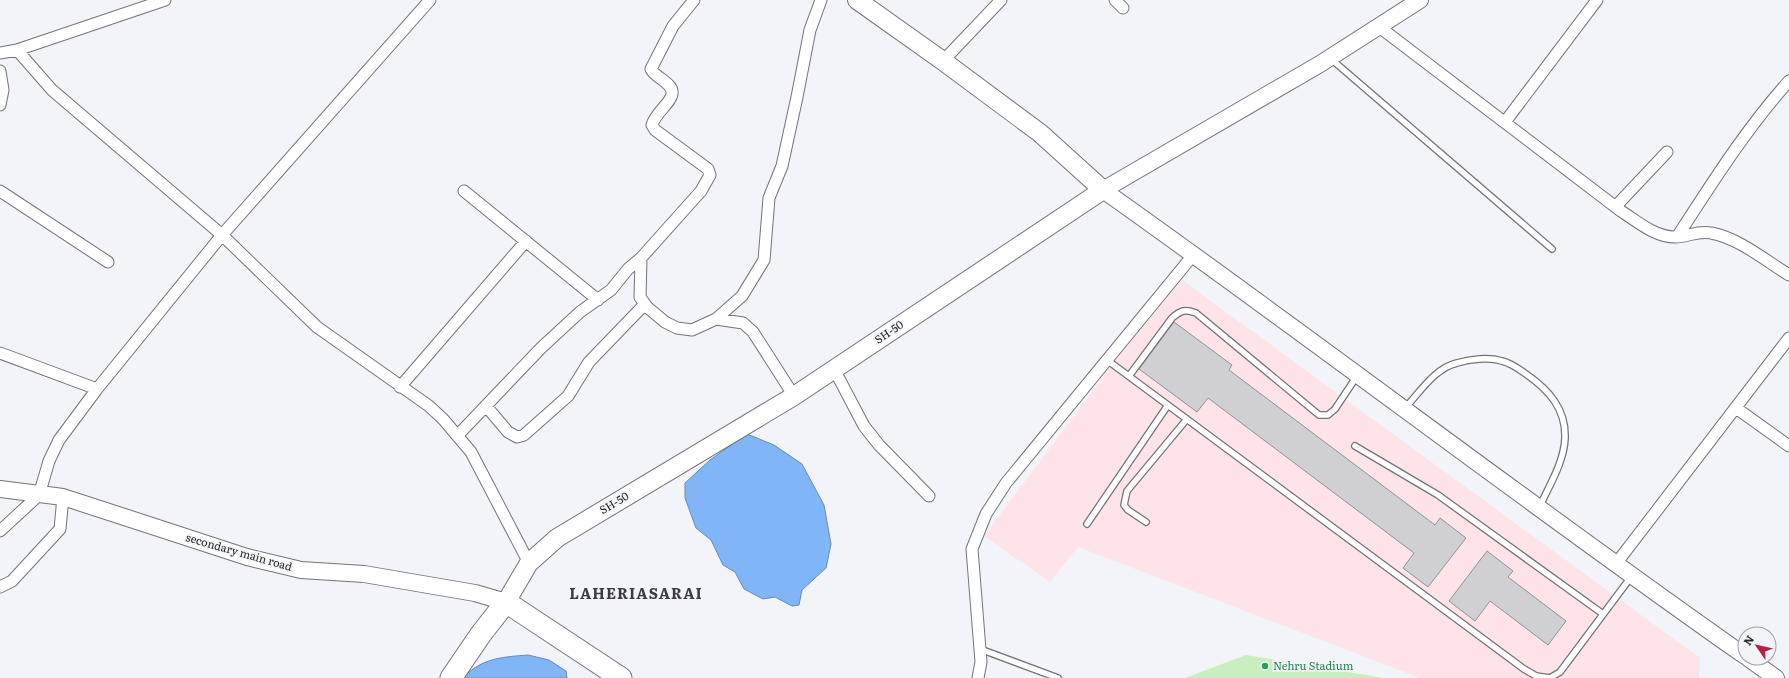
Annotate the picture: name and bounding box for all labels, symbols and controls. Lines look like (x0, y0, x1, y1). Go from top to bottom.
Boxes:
street label: SH-50 (871, 316, 906, 347)
street label: SH-50 (596, 487, 631, 517)
street label: secondary main road (184, 528, 295, 574)
district label: LAHERIASARAI (569, 581, 703, 604)
north arrow (1737, 626, 1777, 666)
text: N (1739, 632, 1757, 648)
place label: Nehru Stadium (1273, 657, 1354, 673)
marker: Nehru Stadium (1260, 661, 1270, 671)

